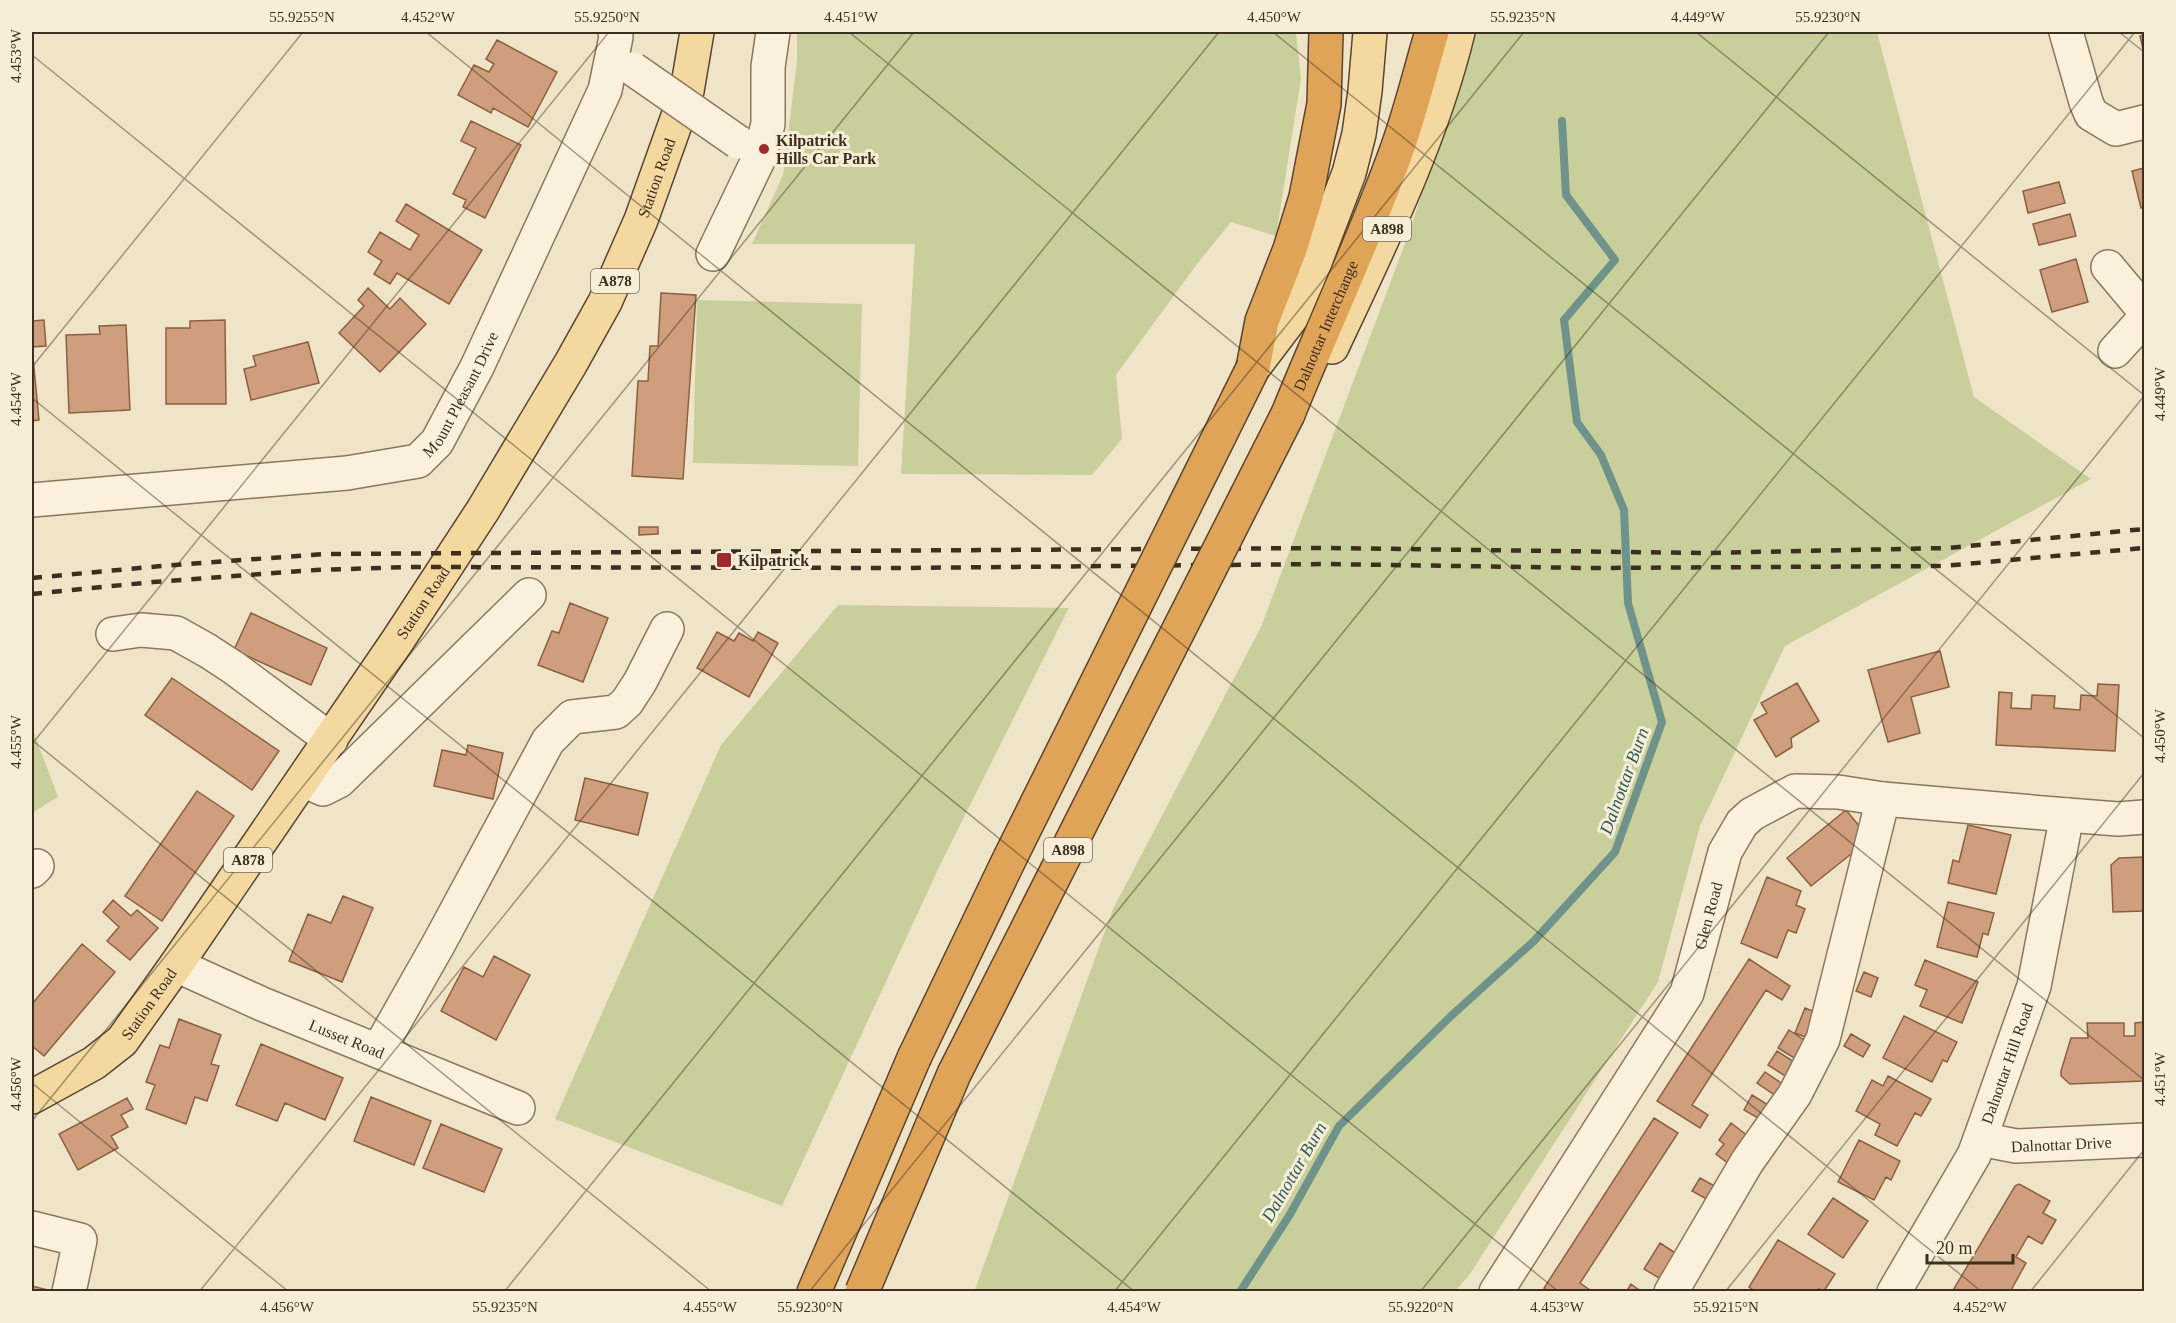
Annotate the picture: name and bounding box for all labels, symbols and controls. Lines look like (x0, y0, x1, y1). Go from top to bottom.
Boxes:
text: 55.9255°N (269, 9, 335, 25)
text: 4.452°W (401, 9, 456, 25)
text: 55.9250°N (574, 9, 640, 25)
text: 4.451°W (824, 9, 879, 25)
text: 4.450°W (1247, 9, 1302, 25)
text: 55.9235°N (1490, 9, 1556, 25)
text: 4.449°W (1671, 9, 1726, 25)
text: 55.9230°N (1795, 9, 1861, 25)
text: 4.453°W (8, 28, 24, 83)
place label: Kilpatrick Hills Car Park (776, 132, 876, 167)
street label: Station Road (634, 136, 678, 220)
marker: Kilpatrick Hills Car Park (757, 142, 771, 156)
road number: A898 (1363, 217, 1411, 241)
street label: Dalnottar Interchange (1290, 258, 1361, 393)
road number: A878 (591, 269, 639, 293)
street label: Mount Pleasant Drive (419, 329, 501, 460)
text: 4.449°W (2152, 366, 2168, 421)
text: 4.454°W (8, 371, 24, 426)
marker: Kilpatrick (715, 551, 733, 569)
place label: Kilpatrick (738, 552, 809, 570)
street label: Station Road (393, 563, 452, 642)
text: 4.450°W (2152, 708, 2168, 763)
text: 4.455°W (8, 714, 24, 769)
water label: Dalnottar Burn (1595, 725, 1652, 838)
road number: A898 (1044, 838, 1092, 862)
road number: A878 (224, 848, 272, 872)
street label: Glen Road (1691, 880, 1725, 951)
street label: Station Road (117, 965, 179, 1043)
street label: Dalnottar Hill Road (1978, 1001, 2036, 1126)
street label: Lusset Road (307, 1016, 387, 1061)
text: 4.451°W (2152, 1051, 2168, 1106)
text: 4.456°W (8, 1056, 24, 1111)
water label: Dalnottar Burn (1257, 1119, 1331, 1226)
street label: Dalnottar Drive (2010, 1133, 2112, 1155)
scale bar (1927, 1227, 2012, 1265)
text: 20 m (1936, 1238, 1973, 1258)
text: 4.456°W (260, 1299, 315, 1315)
text: 55.9235°N (472, 1299, 538, 1315)
text: 4.455°W (683, 1299, 738, 1315)
text: 55.9230°N (777, 1299, 843, 1315)
text: 4.454°W (1107, 1299, 1162, 1315)
text: 55.9220°N (1388, 1299, 1454, 1315)
text: 4.453°W (1530, 1299, 1585, 1315)
text: 55.9215°N (1693, 1299, 1759, 1315)
text: 4.452°W (1953, 1299, 2008, 1315)

